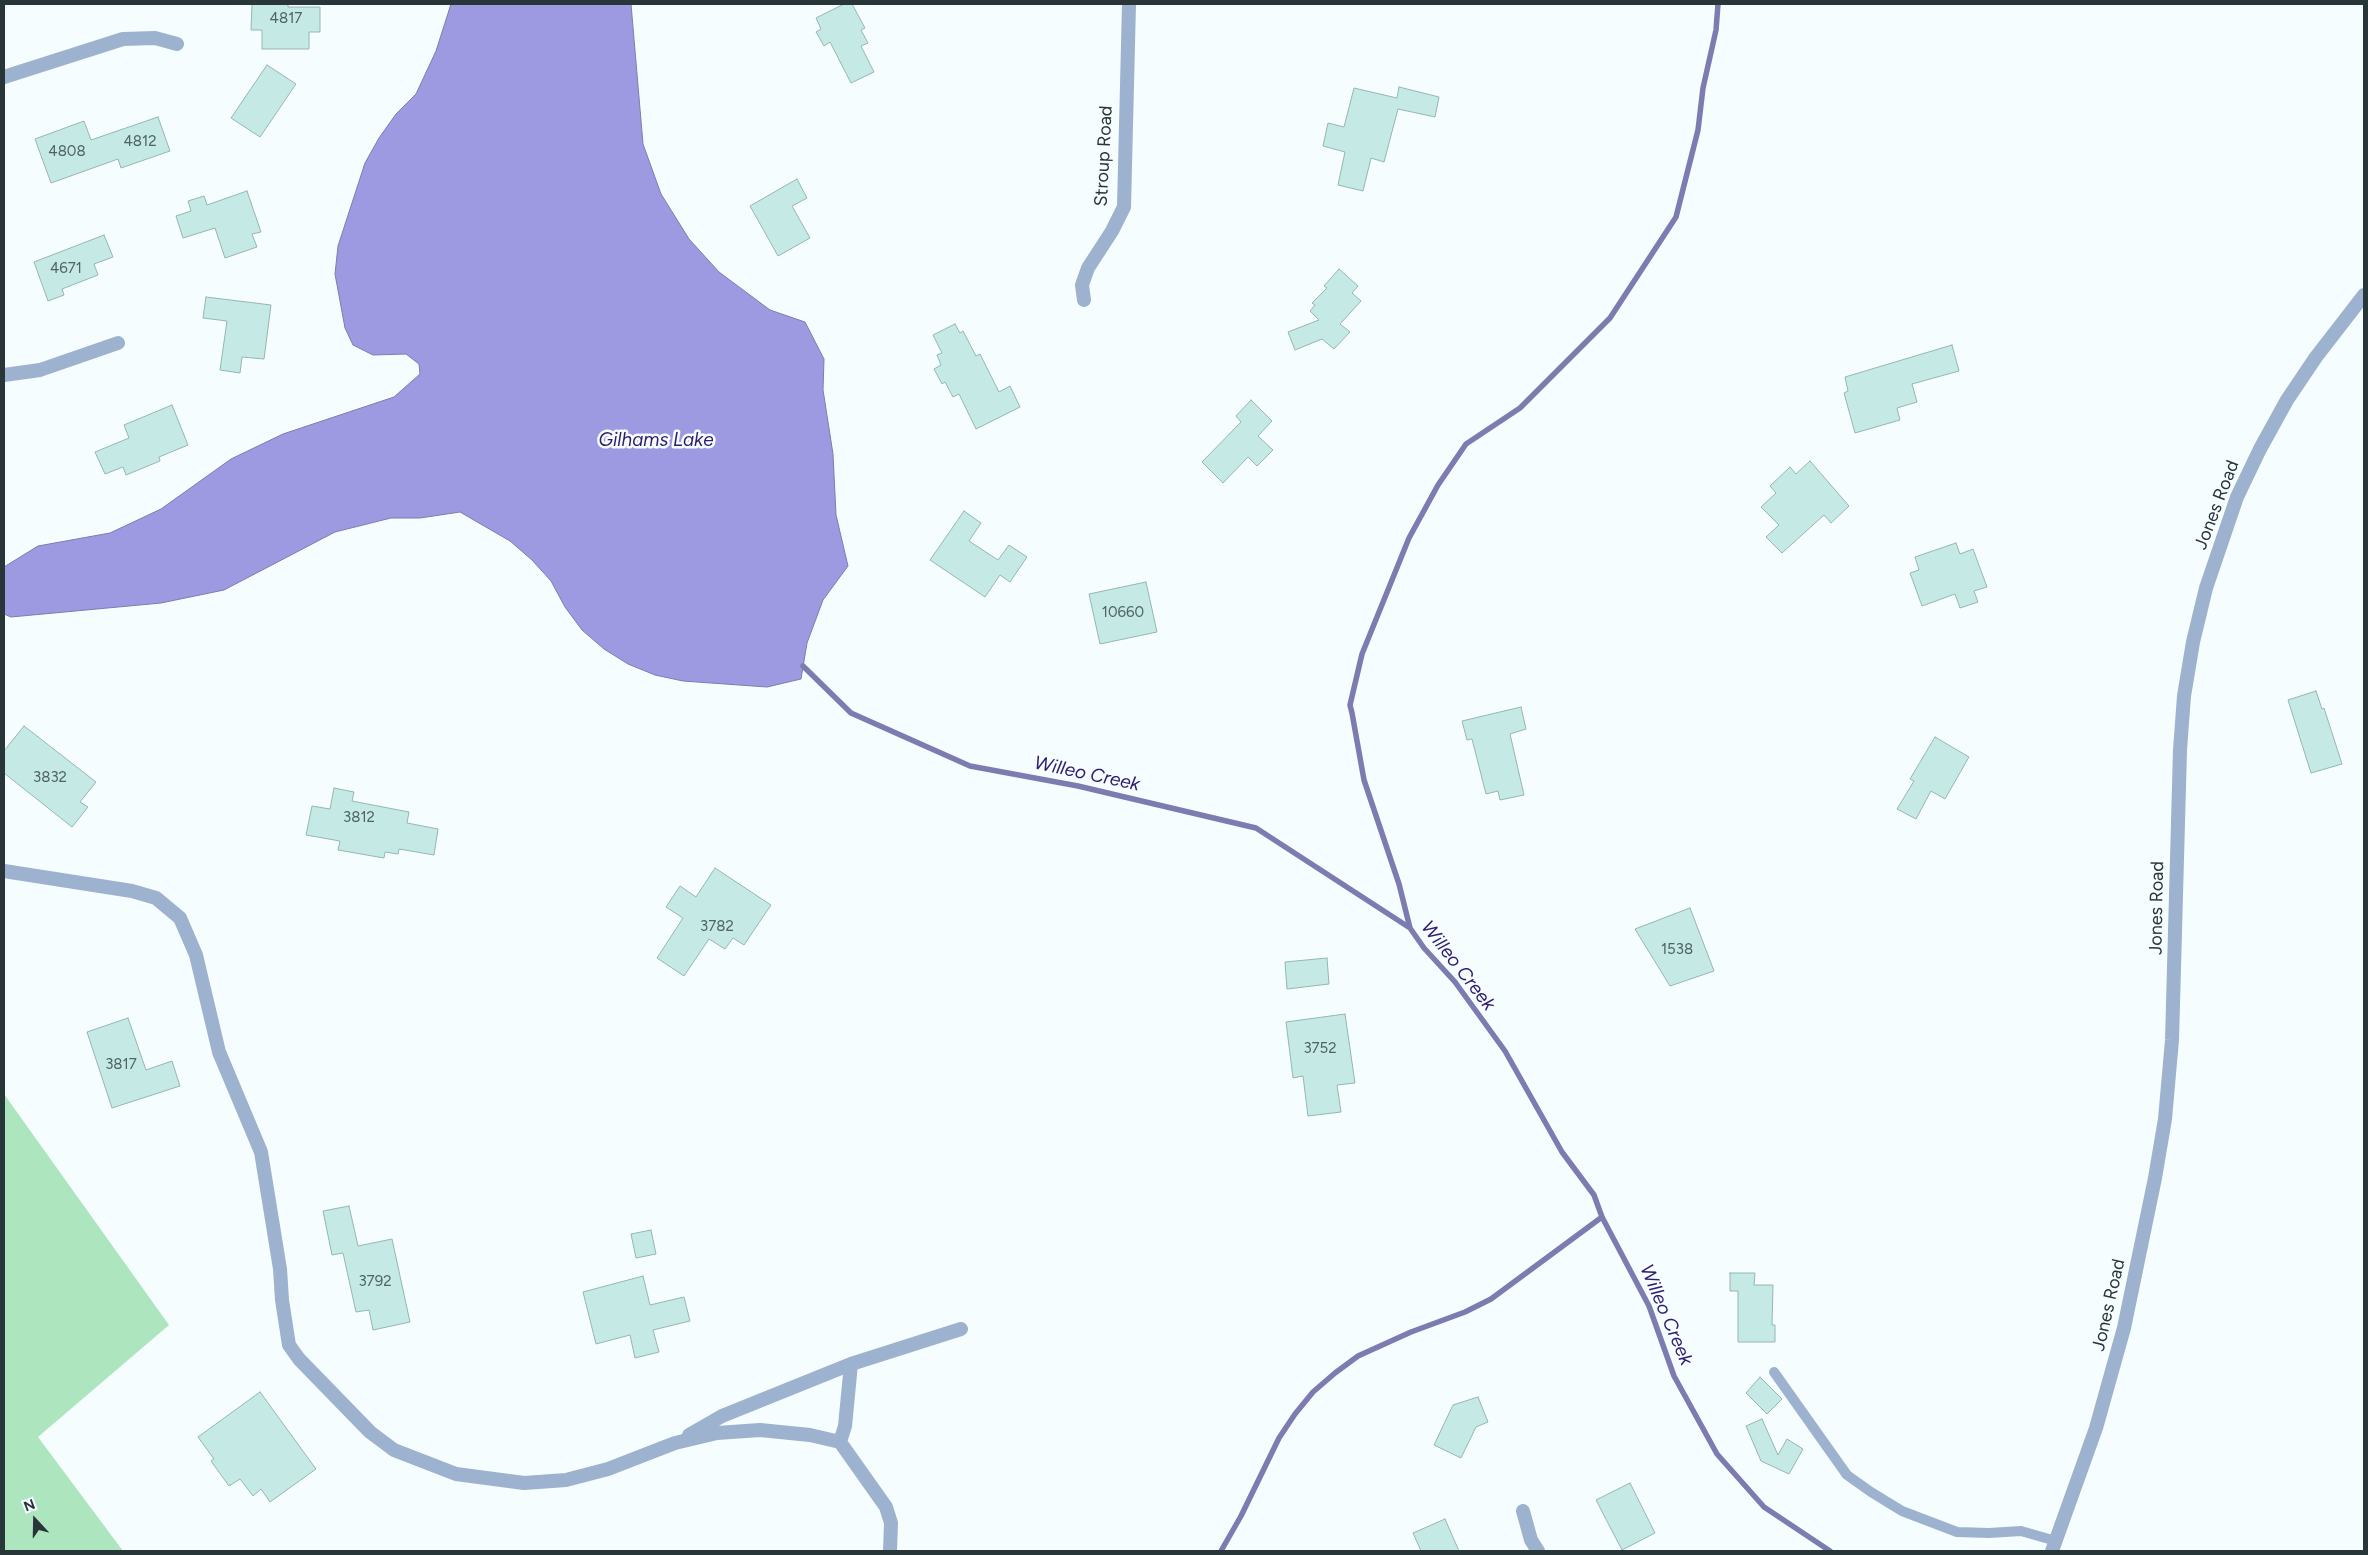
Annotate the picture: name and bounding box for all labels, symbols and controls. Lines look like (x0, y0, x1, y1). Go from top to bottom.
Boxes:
house number: 4817 (270, 10, 302, 28)
street label: Stroup Road (1091, 105, 1117, 207)
house number: 4812 (123, 133, 157, 151)
house number: 4808 (48, 143, 86, 161)
house number: 4671 (50, 260, 82, 278)
water label: Gilhams Lake (598, 429, 714, 451)
street label: Jones Road (2190, 457, 2244, 553)
house number: 10660 (1102, 604, 1144, 622)
water label: Willeo Creek (1032, 752, 1142, 796)
house number: 3832 (33, 769, 67, 787)
house number: 3812 (343, 809, 375, 827)
street label: Jones Road (2145, 861, 2169, 955)
water label: Willeo Creek (1416, 917, 1500, 1015)
house number: 3782 (700, 918, 734, 936)
house number: 1538 (1661, 941, 1693, 959)
house number: 3752 (1303, 1040, 1337, 1058)
house number: 3817 (105, 1056, 137, 1074)
street label: Jones Road (2088, 1257, 2130, 1353)
water label: Willeo Creek (1635, 1261, 1697, 1369)
house number: 3792 (358, 1273, 392, 1291)
north arrow (10, 1495, 60, 1545)
text: N (21, 1496, 38, 1515)

